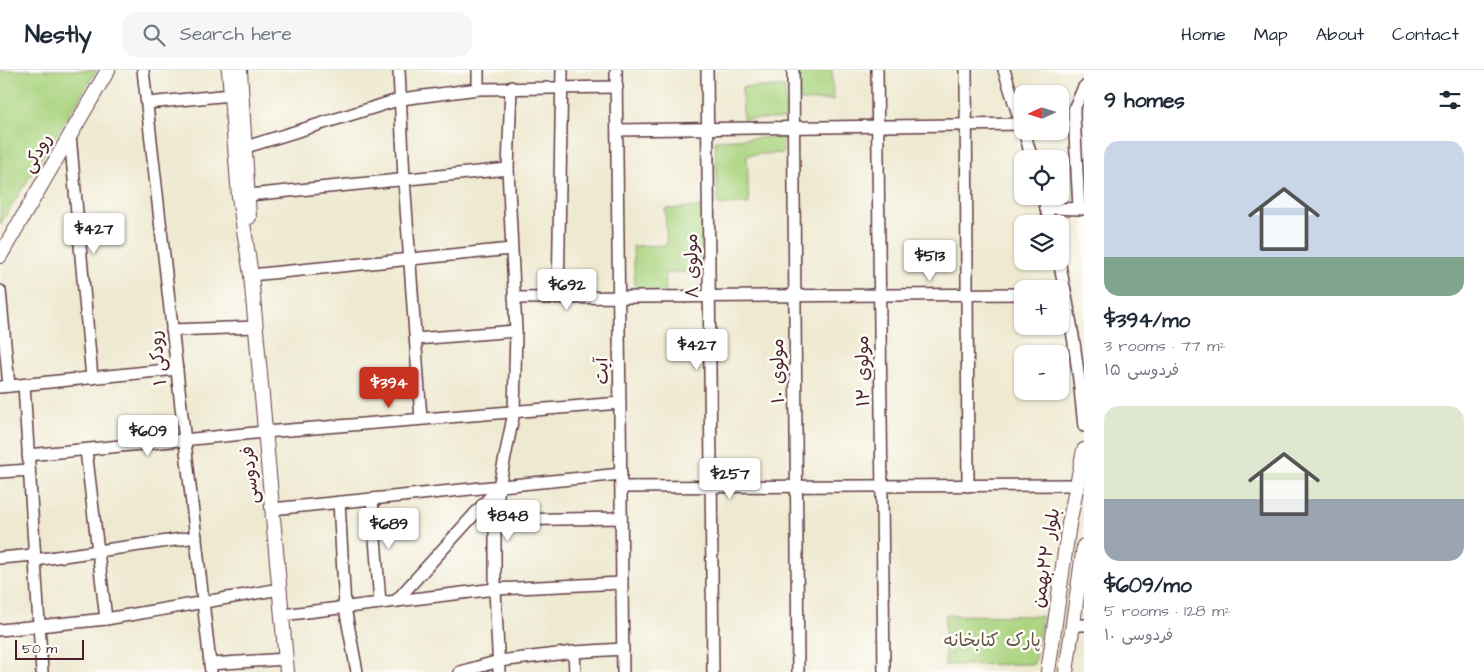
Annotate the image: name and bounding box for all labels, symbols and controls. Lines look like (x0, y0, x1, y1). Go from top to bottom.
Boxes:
search box (122, 12, 472, 57)
text: Nestly (25, 18, 92, 52)
icon: search (140, 21, 168, 49)
text: Search here (180, 21, 292, 48)
text: Home (1181, 22, 1226, 47)
text: Map (1254, 22, 1288, 47)
text: About (1316, 22, 1364, 47)
text: Contact (1392, 22, 1459, 47)
north arrow (1014, 85, 1069, 140)
map controls (1014, 85, 1069, 400)
text: 9 homes (1104, 86, 1185, 115)
icon: filters (1436, 86, 1464, 114)
street label: رودکی (16, 129, 58, 177)
button: locate (1014, 150, 1069, 205)
icon: home (1239, 174, 1329, 264)
pin: $427 (64, 212, 124, 255)
button: layers (1014, 215, 1069, 270)
text: $427 (75, 218, 113, 240)
street label: مولوی ۸ (679, 233, 705, 299)
pin: $513 (900, 240, 960, 282)
text: $513 (915, 245, 945, 267)
pin: $692 (537, 268, 597, 311)
text: $692 (548, 274, 586, 296)
button: + (1014, 280, 1069, 335)
text: $394/mo (1104, 306, 1190, 335)
pin: $427 (667, 328, 727, 371)
street label: رودکی ۱ (143, 329, 173, 387)
text: $427 (678, 334, 716, 356)
street label: مولوی ۱۲ (850, 335, 876, 407)
text: 3 rooms · 77 m² (1104, 335, 1225, 357)
street label: مولوی ۱۰ (765, 338, 791, 404)
button: − (1014, 345, 1069, 400)
street label: آیت (589, 356, 615, 385)
text: فردوسی ۱۵ (1104, 359, 1179, 381)
pin: $394 (359, 366, 419, 409)
text: $394 (370, 372, 408, 394)
pin: $609 (118, 414, 178, 457)
text: $609 (129, 420, 167, 442)
icon: home (1239, 439, 1329, 529)
street label: فردوسی (235, 445, 265, 505)
pin: $257 (700, 458, 760, 500)
text: $257 (710, 463, 750, 485)
pin: $848 (478, 500, 538, 542)
text: $848 (488, 505, 528, 527)
street label: بلوار ۲۲بهمن (1026, 506, 1066, 610)
pin: $689 (359, 508, 419, 550)
text: $689 (370, 513, 408, 535)
text: $609/mo (1104, 571, 1192, 600)
text: 5 rooms · 128 m² (1104, 600, 1231, 622)
text: فردوسی ۱۰ (1104, 624, 1173, 646)
park label: پارک کتابخانه (943, 628, 1041, 653)
scale bar (15, 637, 84, 660)
text: 50 m (22, 639, 57, 659)

